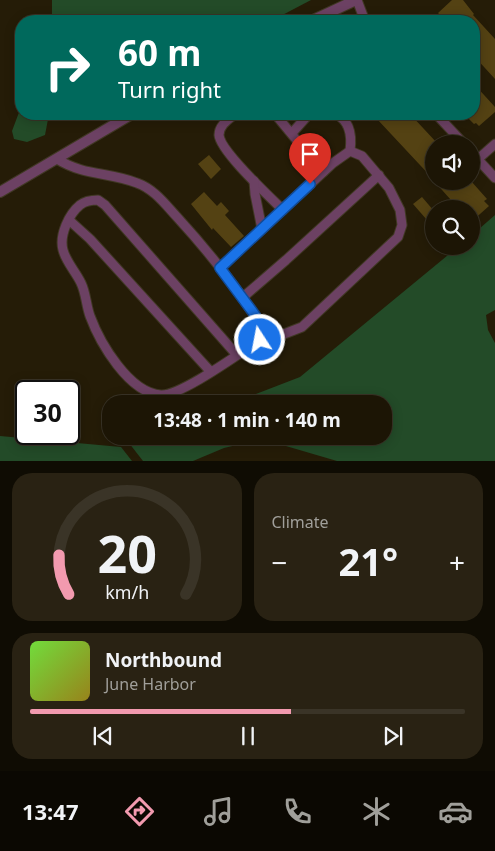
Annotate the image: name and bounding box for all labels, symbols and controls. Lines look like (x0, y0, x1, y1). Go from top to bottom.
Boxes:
text: 60 m (118, 29, 201, 76)
icon: right (35, 35, 100, 100)
text: Turn right (118, 74, 221, 104)
pin (289, 133, 331, 184)
map controls (425, 135, 480, 255)
button: sound (425, 135, 480, 190)
icon: arrive (296, 140, 324, 168)
button: search (425, 200, 480, 255)
position arrow (233, 313, 285, 365)
speed limit sign: 30 (15, 380, 80, 445)
text: 13:48 · 1 min · 140 m (153, 407, 341, 433)
text: Climate (272, 511, 329, 533)
text: 20 (97, 517, 157, 588)
text: 21° (338, 535, 398, 587)
text: − (272, 543, 288, 581)
text: + (449, 543, 465, 581)
text: km/h (105, 580, 149, 604)
text: Northbound (105, 647, 222, 673)
text: June Harbor (105, 673, 196, 695)
icon: previous (89, 722, 117, 750)
icon: pause (234, 722, 262, 750)
icon: next (379, 722, 407, 750)
icon: directions (122, 794, 157, 829)
icon: music (201, 794, 236, 829)
icon: phone (280, 794, 315, 829)
icon: climate (359, 794, 394, 829)
icon: car (438, 794, 473, 829)
text: 13:47 (22, 796, 78, 826)

